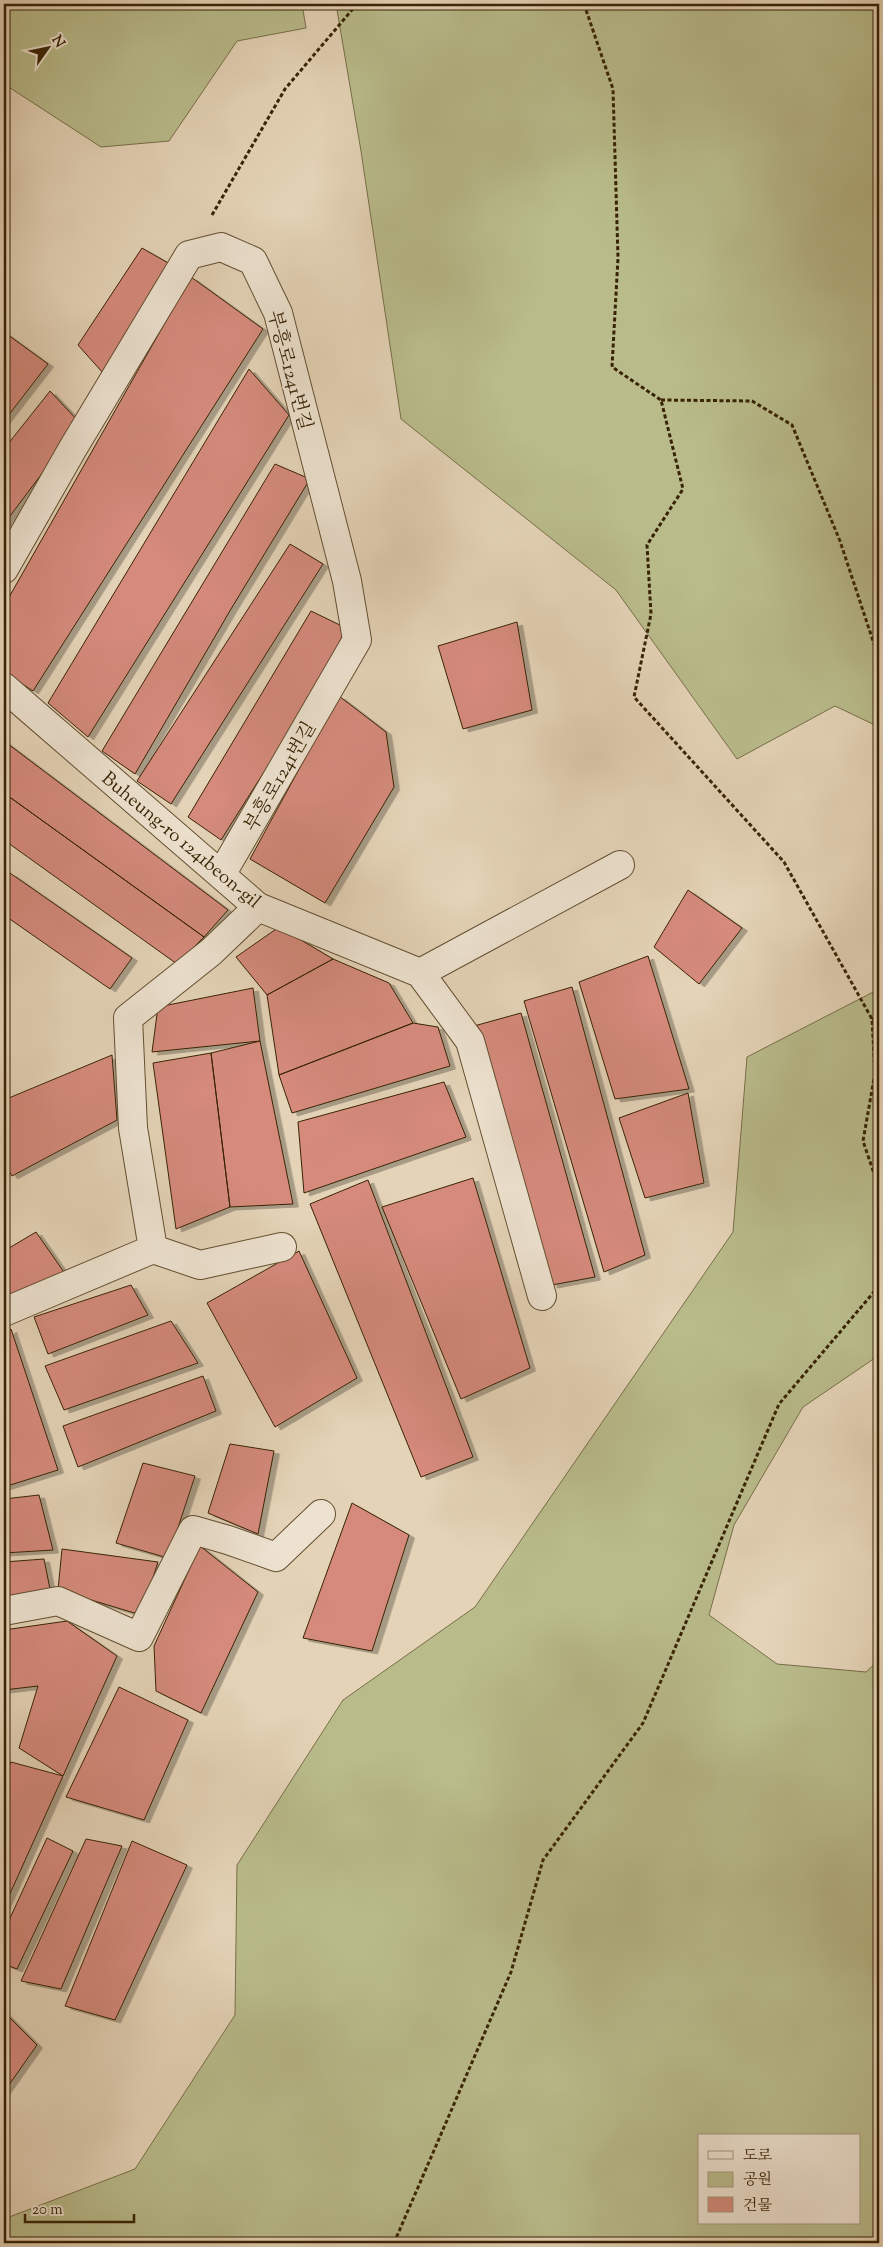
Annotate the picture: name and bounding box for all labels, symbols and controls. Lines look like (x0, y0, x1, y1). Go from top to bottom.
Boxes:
north arrow (22, 22, 72, 72)
text: N (46, 32, 69, 52)
street label: 부흥로1241번길 (260, 308, 318, 434)
street label: 부흥로1241번길 (239, 717, 324, 837)
street label: Buheung-ro 1241beon-gil (95, 766, 266, 916)
legend (698, 2134, 860, 2224)
text: 도로 (743, 2146, 772, 2167)
text: 공원 (743, 2170, 772, 2191)
scale bar (25, 2192, 134, 2224)
text: 건물 (743, 2196, 772, 2217)
text: 20 m (32, 2200, 63, 2221)

